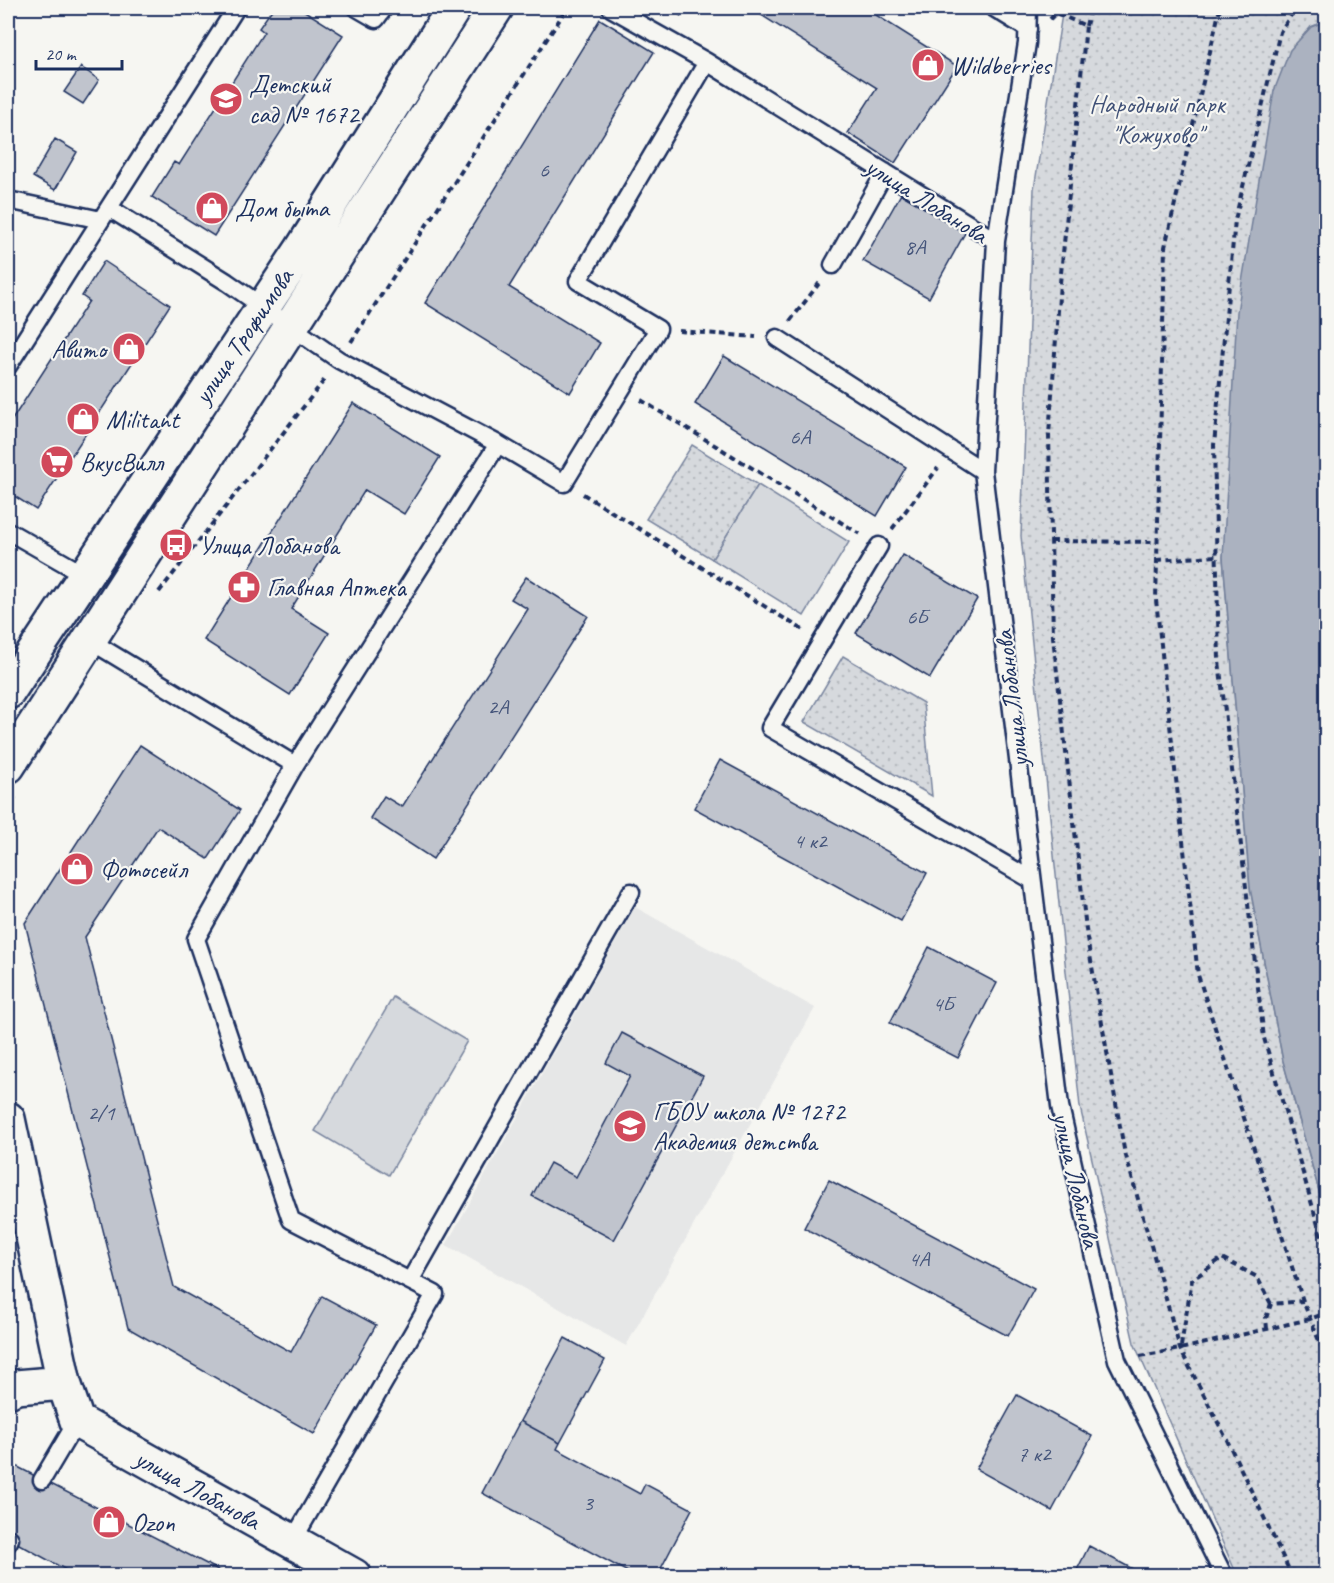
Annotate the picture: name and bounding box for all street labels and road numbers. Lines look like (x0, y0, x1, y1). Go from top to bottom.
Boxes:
street label: улица Лобанова (858, 149, 995, 252)
street label: улица Трофимова (185, 261, 302, 412)
street label: улица Лобанова (987, 627, 1037, 771)
street label: улица Лобанова (1044, 1107, 1108, 1253)
street label: улица Лобанова (128, 1441, 267, 1538)

